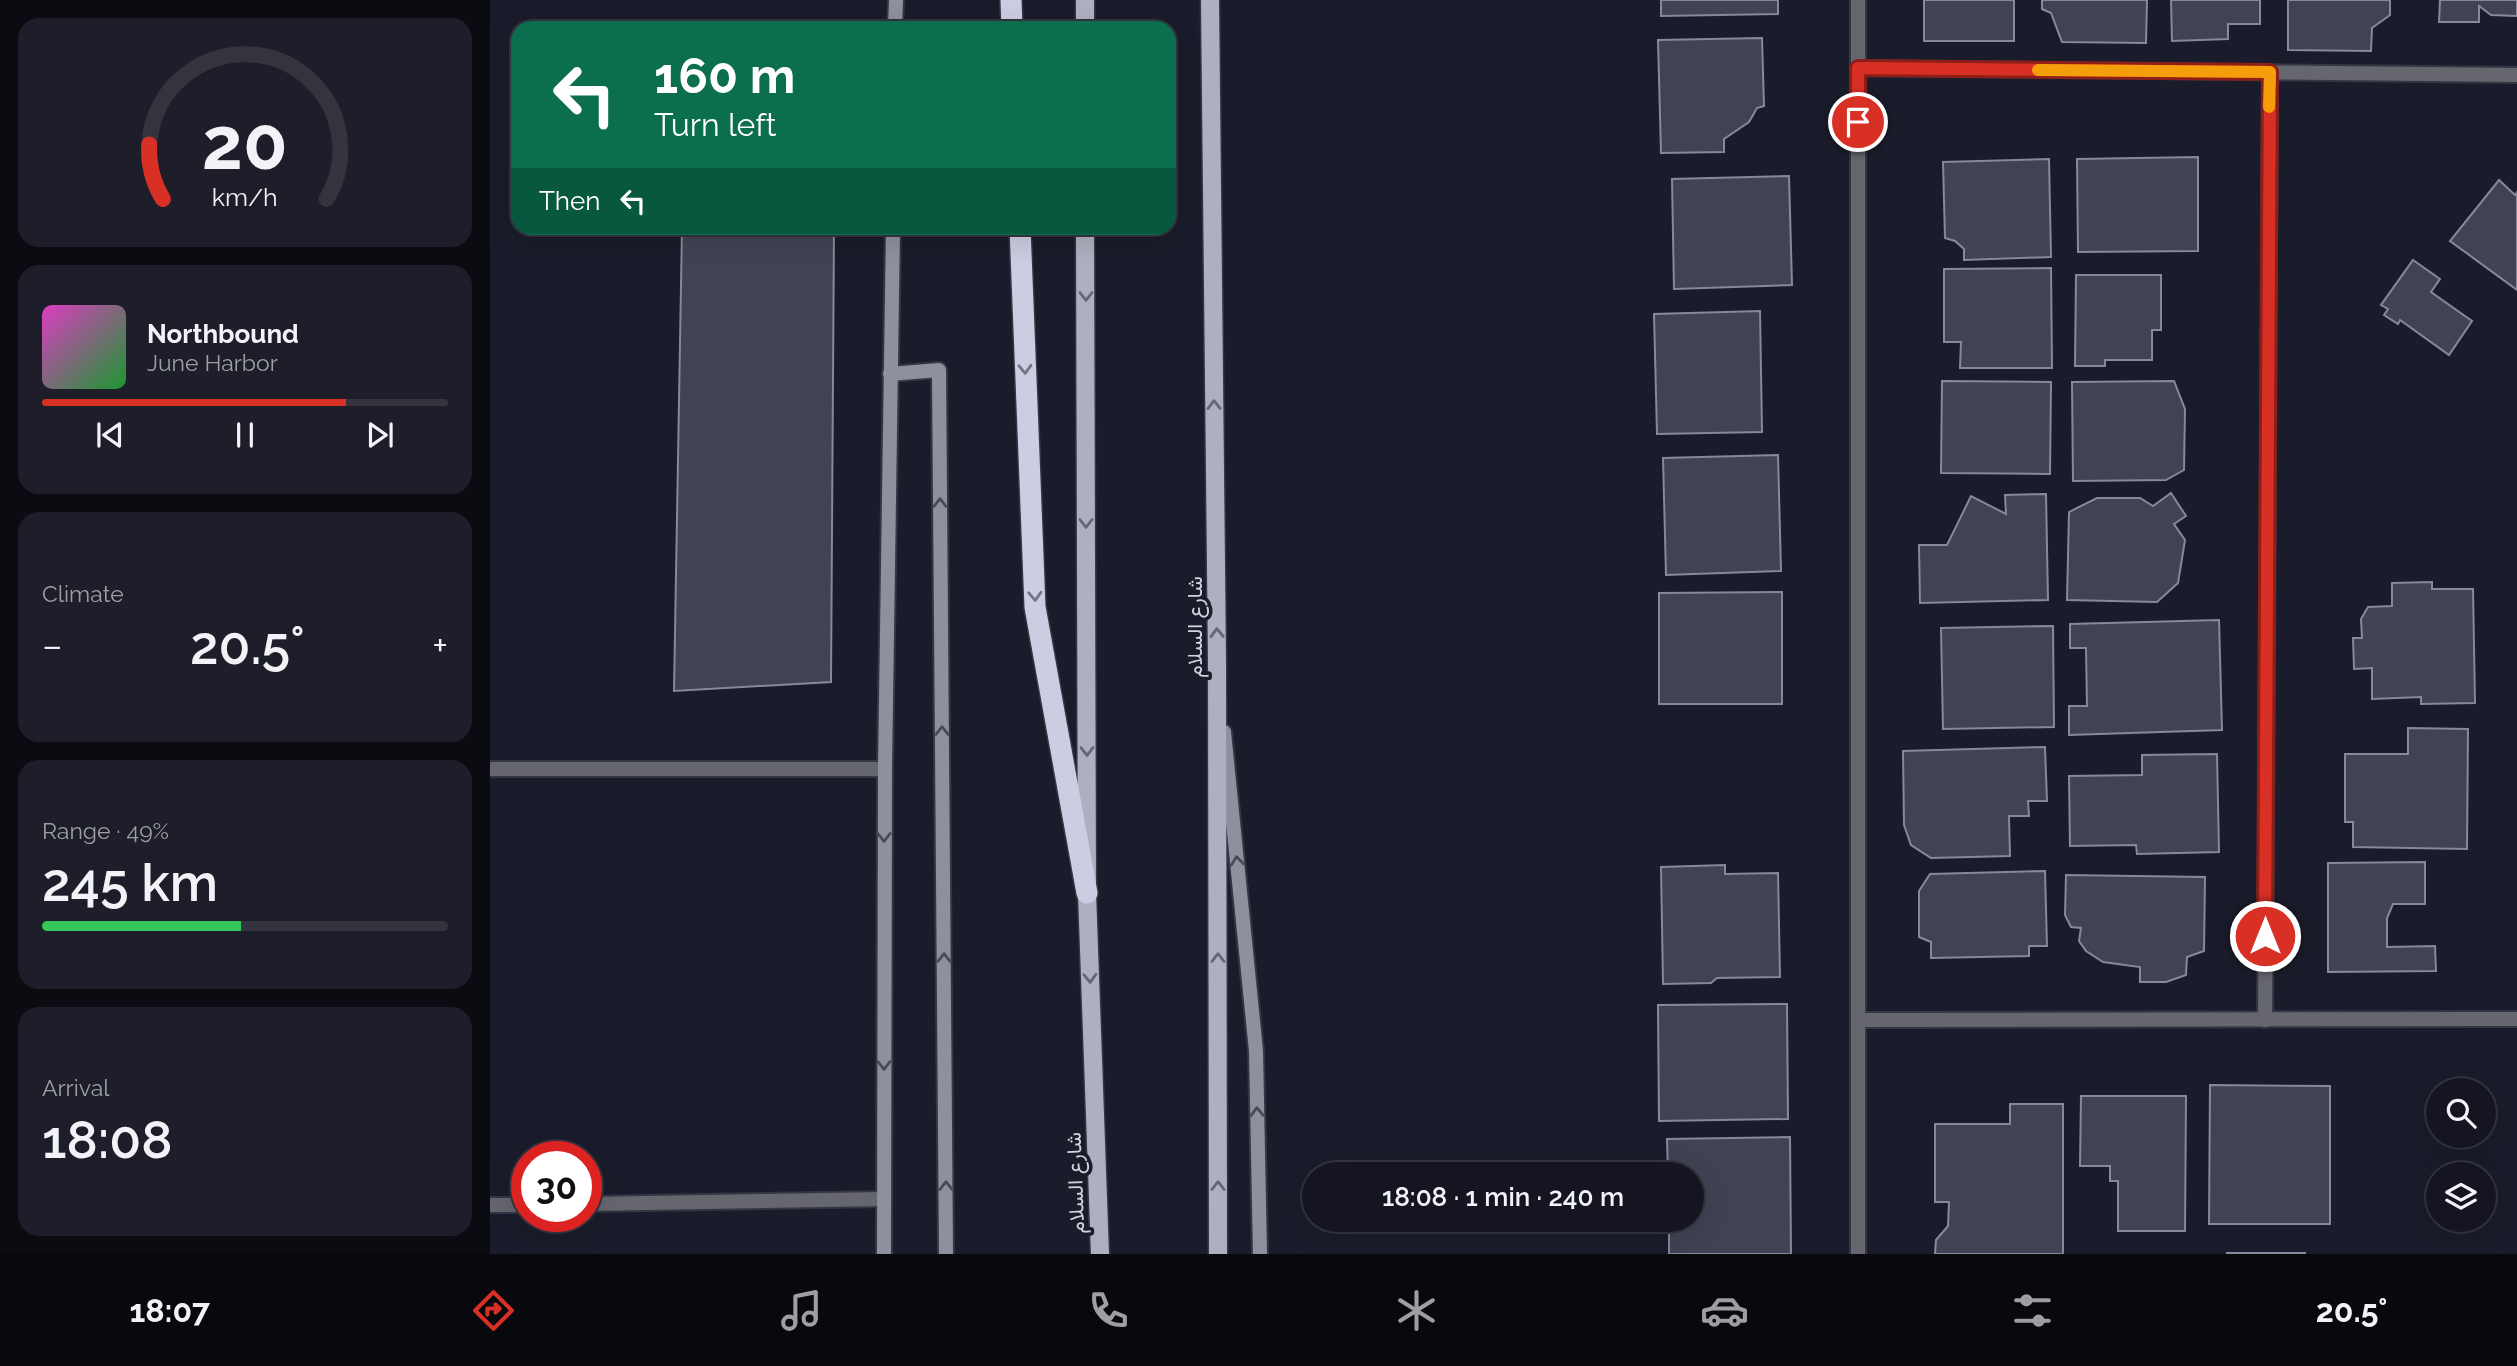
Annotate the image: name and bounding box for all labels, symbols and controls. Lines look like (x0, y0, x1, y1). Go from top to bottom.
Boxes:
text: 160 m (654, 47, 795, 104)
icon: left (539, 49, 630, 140)
pin (1828, 92, 1888, 152)
text: 20 (202, 101, 288, 186)
icon: arrive (1839, 103, 1877, 141)
text: Turn left (654, 106, 776, 143)
text: km/h (212, 181, 278, 211)
icon: left (614, 182, 652, 220)
text: Then (539, 186, 600, 216)
one-way arrow (1078, 290, 1093, 301)
text: Northbound (147, 319, 299, 349)
text: June Harbor (147, 349, 278, 376)
one-way arrow (1018, 364, 1033, 375)
one-way arrow (1207, 400, 1222, 411)
icon: previous (91, 416, 129, 454)
icon: pause (226, 416, 264, 454)
icon: next (361, 416, 399, 454)
one-way arrow (932, 498, 948, 508)
one-way arrow (1078, 518, 1094, 529)
street label: شارع السلام (1182, 576, 1209, 678)
text: Climate (42, 580, 124, 607)
one-way arrow (1027, 591, 1042, 602)
text: 20.5° (190, 615, 305, 676)
text: − (42, 623, 62, 668)
text: + (432, 623, 448, 668)
one-way arrow (1209, 627, 1225, 638)
one-way arrow (934, 725, 950, 736)
one-way arrow (1079, 746, 1095, 756)
text: Range · 49% (42, 817, 169, 844)
one-way arrow (876, 832, 892, 843)
text: 245 km (42, 852, 218, 913)
one-way arrow (1230, 855, 1245, 866)
position arrow (2228, 899, 2302, 973)
one-way arrow (936, 953, 952, 963)
one-way arrow (1210, 953, 1226, 963)
one-way arrow (1083, 973, 1098, 984)
one-way arrow (876, 1060, 892, 1070)
text: Arrival (42, 1074, 109, 1101)
map controls (2426, 1078, 2496, 1232)
button: search (2426, 1078, 2496, 1148)
one-way arrow (1249, 1107, 1265, 1117)
text: 18:08 (42, 1109, 173, 1170)
street label: شارع السلام (1061, 1132, 1091, 1234)
speed limit sign: 30 (511, 1141, 602, 1232)
button: layers (2426, 1162, 2496, 1232)
one-way arrow (938, 1180, 954, 1191)
one-way arrow (1210, 1180, 1226, 1191)
text: 18:08 · 1 min · 240 m (1382, 1182, 1624, 1212)
icon: directions (469, 1286, 518, 1335)
icon: music (777, 1286, 826, 1335)
icon: phone (1084, 1286, 1133, 1335)
icon: climate (1392, 1286, 1441, 1335)
icon: car (1700, 1286, 1749, 1335)
icon: filters (2008, 1286, 2057, 1335)
text: 18:07 (129, 1292, 210, 1329)
text: 20.5° (2316, 1292, 2387, 1329)

